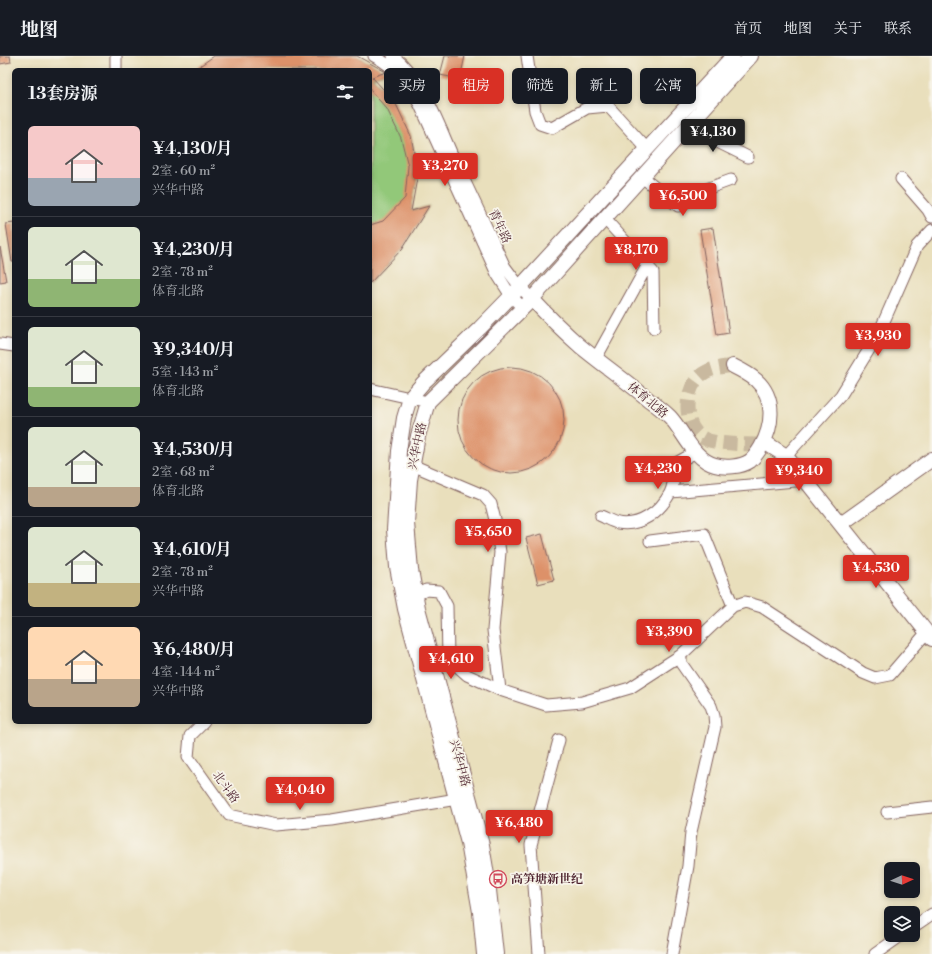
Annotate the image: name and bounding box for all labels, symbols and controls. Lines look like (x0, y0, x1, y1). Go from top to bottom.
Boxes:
text: 地图 (20, 18, 58, 42)
text: 首页 (734, 20, 762, 38)
text: 地图 (784, 20, 812, 38)
text: 关于 (834, 20, 862, 38)
text: 联系 (884, 20, 912, 38)
chip: 买房 (384, 68, 440, 104)
chip: 租房 (448, 68, 504, 104)
chip: 筛选 (512, 68, 568, 104)
chip: 新上 (576, 68, 632, 104)
chip: 公寓 (640, 68, 696, 104)
icon: filters (334, 81, 356, 103)
text: 13套房源 (28, 83, 97, 105)
pin: ¥4,130 (680, 119, 746, 153)
text: ¥4,130 (690, 124, 736, 140)
text: ¥4,130/月 (152, 138, 233, 160)
icon: home (60, 142, 108, 190)
pin: ¥3,270 (412, 153, 478, 187)
text: ¥3,270 (422, 158, 468, 174)
text: 2室 · 60 m² (152, 163, 215, 179)
text: 兴华中路 (152, 182, 204, 198)
pin: ¥6,500 (650, 183, 716, 217)
text: ¥6,500 (658, 188, 708, 204)
street label: 青年路 (485, 207, 514, 246)
pin: ¥8,170 (603, 237, 669, 271)
text: ¥4,230/月 (152, 239, 235, 261)
text: ¥8,170 (614, 242, 658, 258)
icon: home (60, 243, 108, 291)
text: 2室 · 78 m² (152, 264, 213, 280)
text: 体育北路 (152, 283, 204, 299)
pin: ¥3,930 (845, 323, 911, 357)
text: ¥3,930 (854, 328, 902, 344)
text: ¥9,340/月 (152, 339, 235, 361)
icon: home (60, 343, 108, 391)
text: 5室 · 143 m² (152, 364, 218, 380)
street label: 体育北路 (624, 379, 671, 422)
text: 体育北路 (152, 383, 204, 399)
street label: 兴华中路 (405, 421, 430, 471)
text: ¥4,530/月 (152, 439, 235, 461)
icon: home (60, 443, 108, 491)
pin: ¥4,230 (625, 456, 691, 490)
pin: ¥9,340 (766, 458, 832, 492)
text: ¥4,230 (634, 461, 682, 477)
text: ¥9,340 (775, 463, 823, 479)
text: 2室 · 68 m² (152, 464, 214, 480)
text: 体育北路 (152, 483, 204, 499)
pin: ¥5,650 (455, 519, 521, 553)
text: ¥5,650 (464, 524, 512, 540)
text: ¥4,610/月 (152, 539, 232, 561)
icon: home (60, 543, 108, 591)
pin: ¥4,530 (843, 555, 909, 589)
text: ¥4,530 (852, 560, 900, 576)
text: 2室 · 78 m² (152, 564, 213, 580)
text: 兴华中路 (152, 583, 204, 599)
pin: ¥3,390 (636, 619, 702, 653)
text: ¥3,390 (645, 624, 693, 640)
text: ¥6,480/月 (152, 639, 236, 661)
icon: home (60, 643, 108, 691)
pin: ¥4,610 (418, 646, 484, 680)
text: ¥4,610 (428, 651, 474, 667)
text: 4室 · 144 m² (152, 664, 220, 680)
text: 兴华中路 (152, 683, 204, 699)
street label: 兴华中路 (446, 738, 473, 788)
street label: 北斗路 (209, 768, 242, 806)
pin: ¥4,040 (267, 777, 333, 811)
text: ¥4,040 (275, 782, 325, 798)
pin: ¥6,480 (486, 810, 552, 844)
text: ¥6,480 (495, 815, 543, 831)
north arrow (884, 862, 920, 898)
map controls (884, 862, 920, 942)
bus stop icon: 高笋塘新世纪 (488, 869, 508, 889)
place label: 高笋塘新世纪 (511, 872, 583, 887)
button: layers (884, 906, 920, 942)

